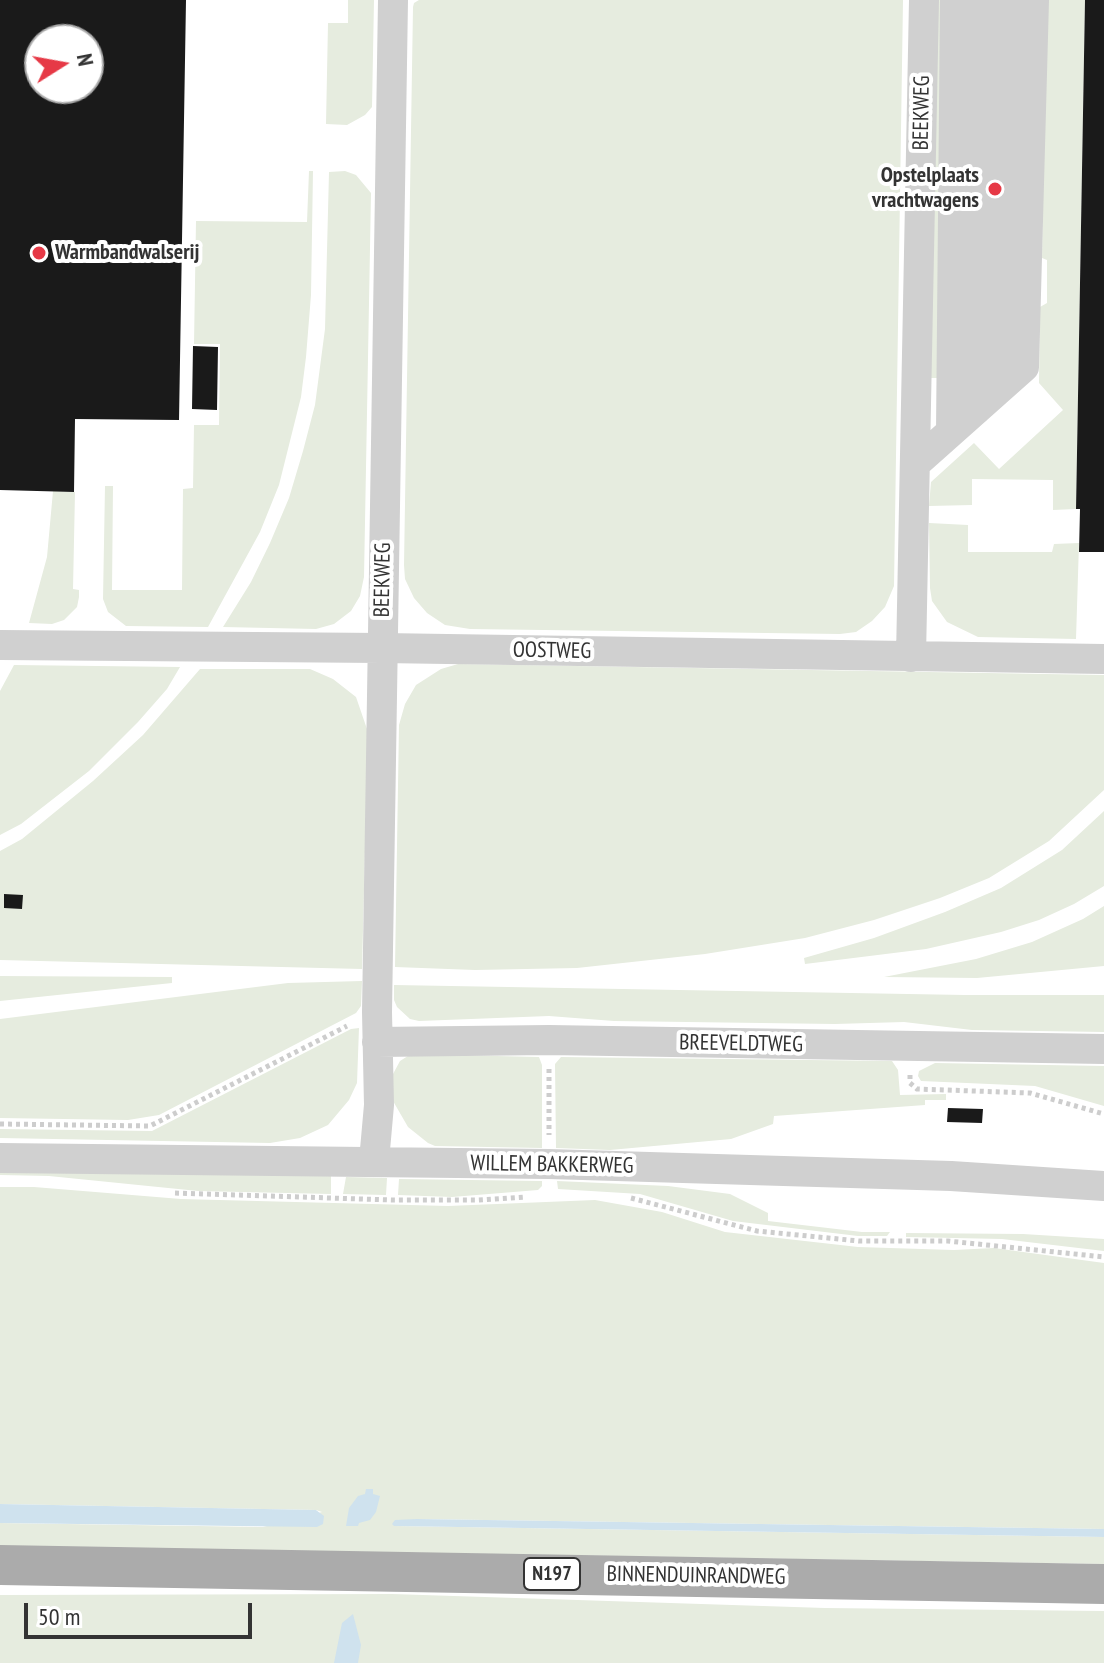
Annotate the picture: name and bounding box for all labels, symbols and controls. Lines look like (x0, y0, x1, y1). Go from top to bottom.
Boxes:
north arrow (24, 24, 104, 104)
text: N (71, 51, 100, 68)
street label: BEEKWEG (908, 75, 936, 151)
place label: Opstelplaats vrachtwagens (872, 163, 979, 214)
marker: Opstelplaats vrachtwagens (986, 180, 1004, 198)
place label: Warmbandwalserij (55, 240, 199, 266)
marker: Warmbandwalserij (30, 244, 48, 262)
street label: BEEKWEG (369, 542, 397, 618)
street label: OOSTWEG (513, 637, 591, 665)
street label: BREEVELDTWEG (679, 1030, 803, 1058)
street label: WILLEM BAKKERWEG (470, 1150, 634, 1180)
road number: N197 (524, 1558, 580, 1590)
street label: BINNENDUINRANDWEG (606, 1561, 786, 1591)
scale bar (28, 1587, 256, 1637)
text: 50 m (38, 1601, 80, 1632)

